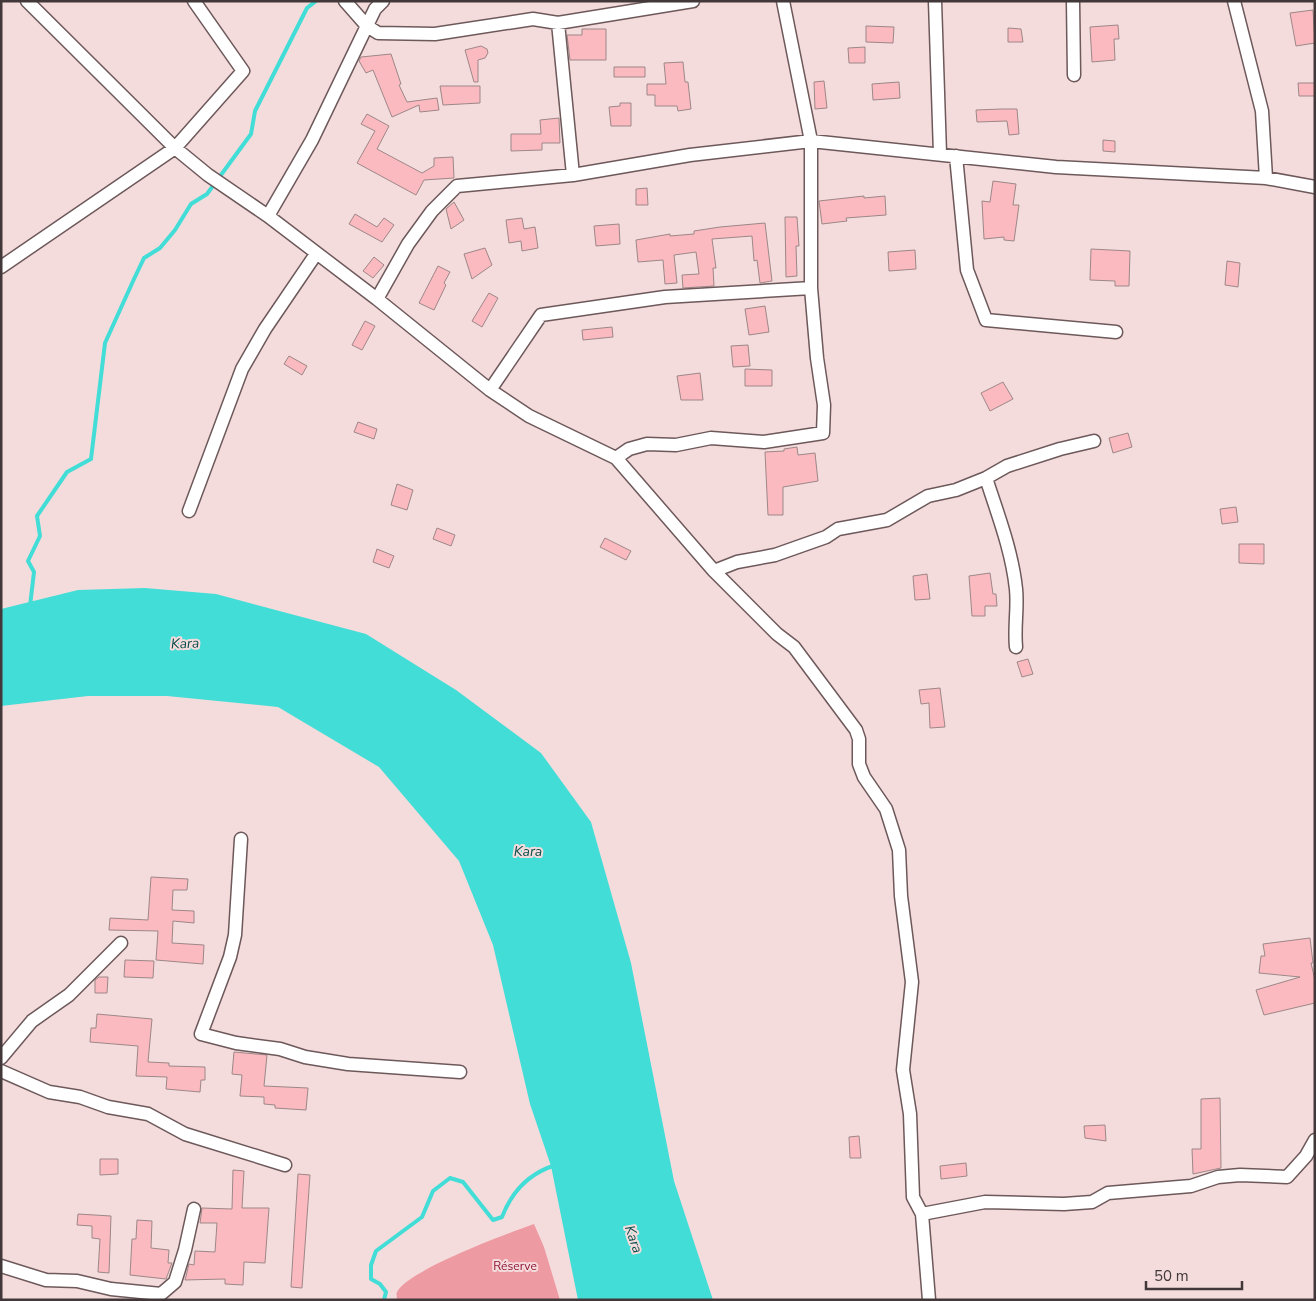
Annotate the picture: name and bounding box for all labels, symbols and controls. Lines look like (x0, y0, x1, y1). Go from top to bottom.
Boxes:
water label: Kara (170, 634, 200, 653)
water label: Kara (514, 842, 542, 861)
water label: Kara (620, 1223, 647, 1256)
park label: Réserve (493, 1258, 537, 1274)
scale bar (1146, 1258, 1242, 1290)
text: 50 m (1154, 1266, 1189, 1286)

